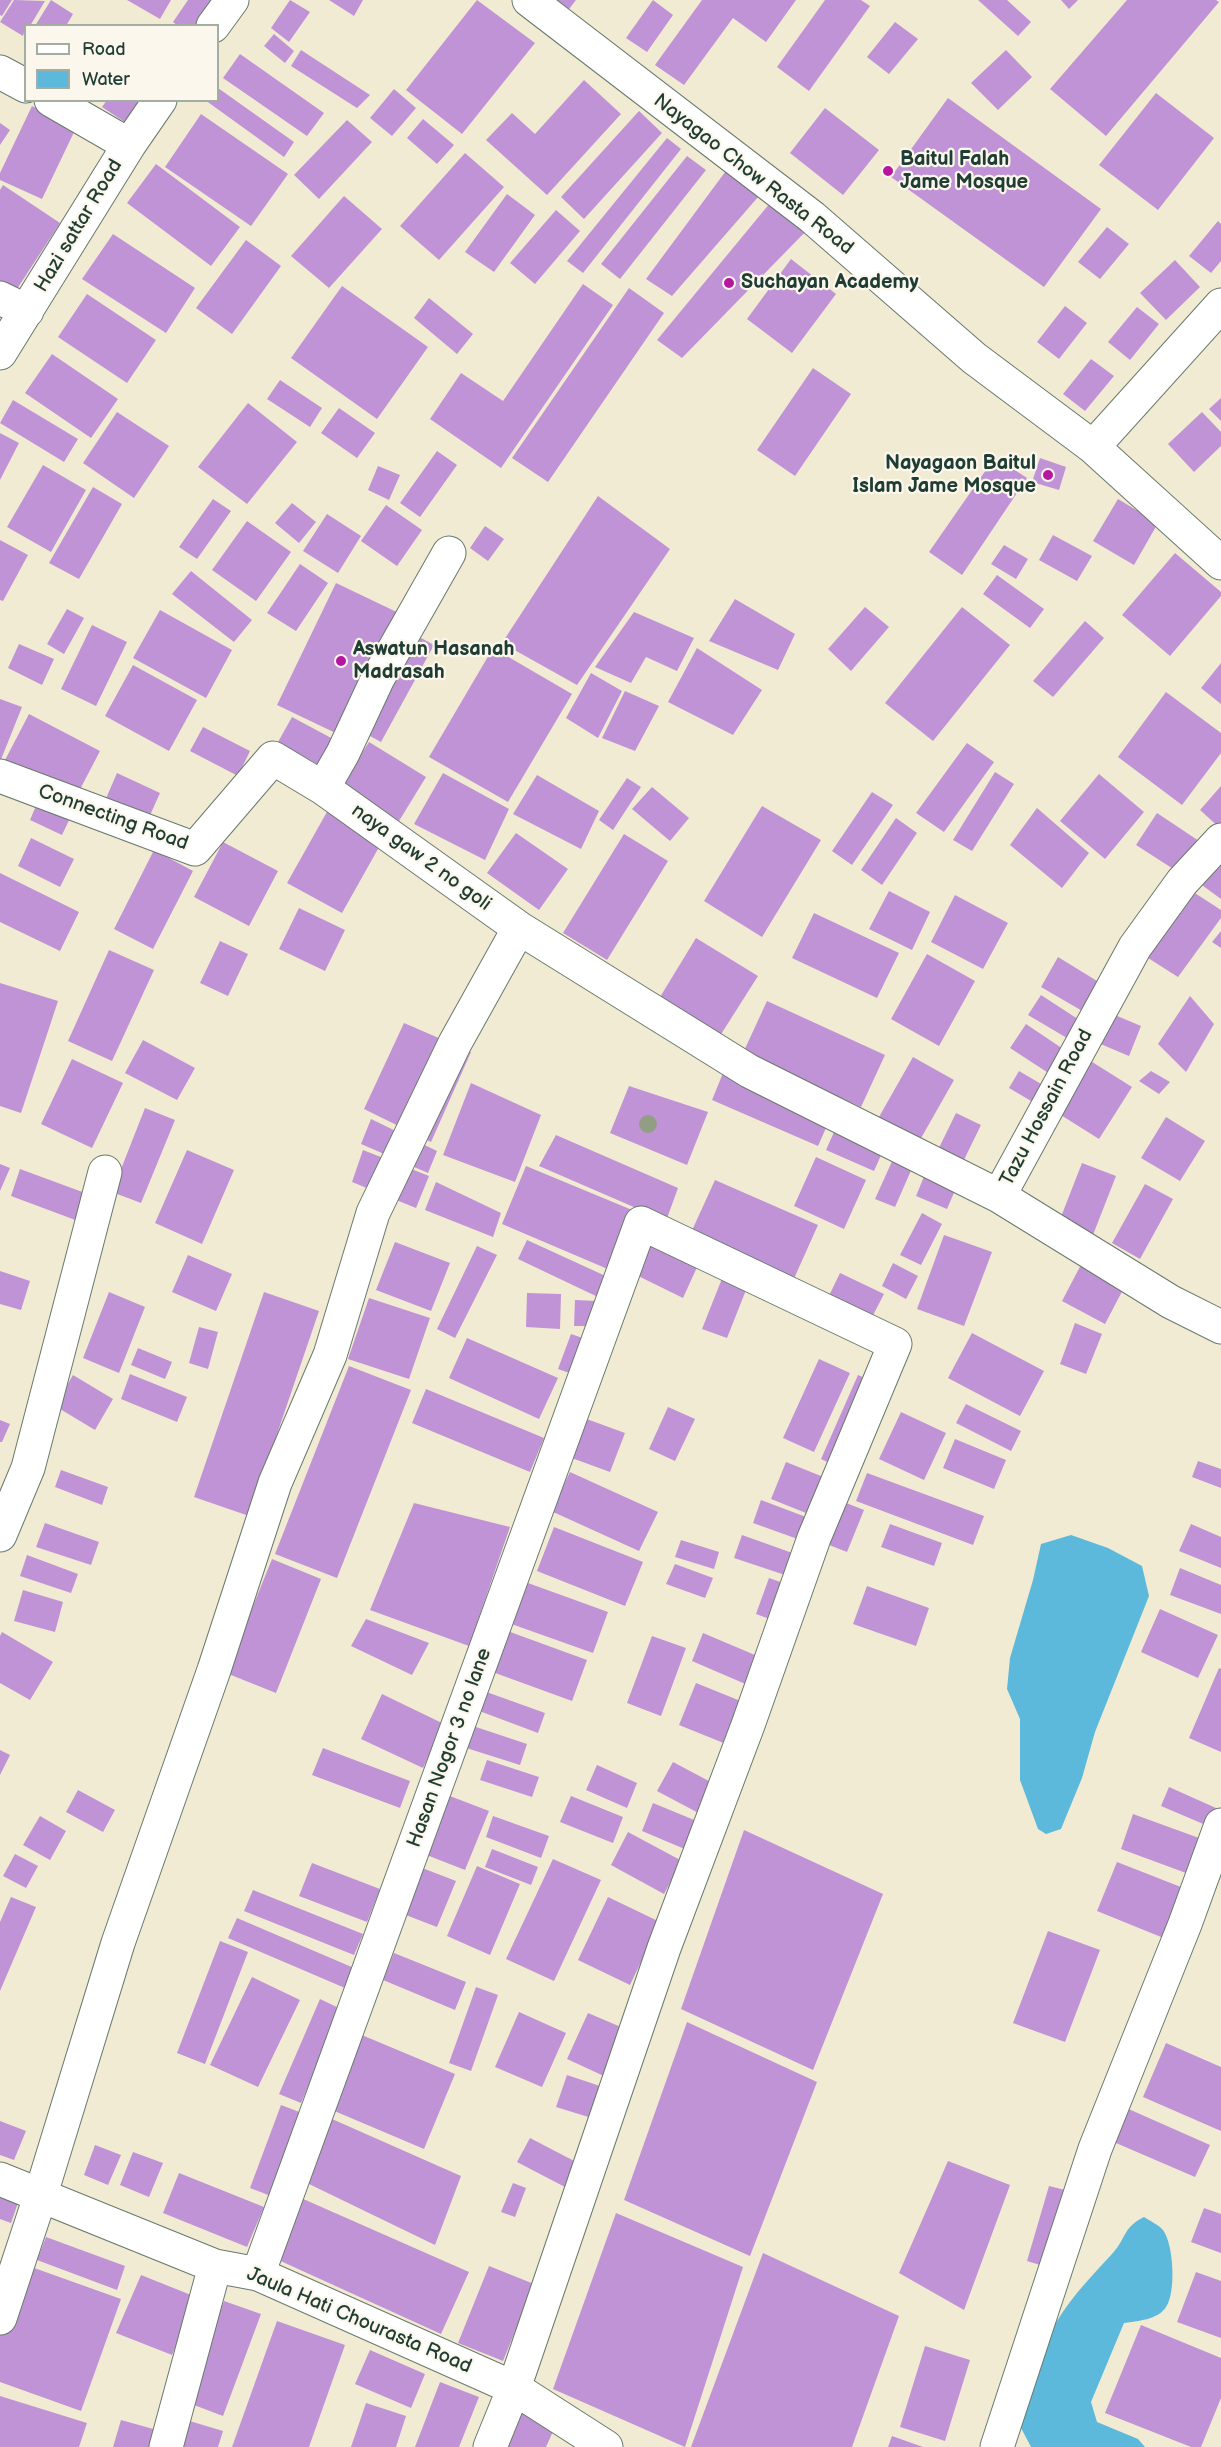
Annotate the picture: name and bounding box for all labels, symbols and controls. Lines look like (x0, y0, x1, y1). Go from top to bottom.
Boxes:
legend (24, 24, 219, 102)
text: Road (82, 39, 126, 60)
text: Water (82, 69, 130, 90)
street label: Nayagao Chow Rasta Road (648, 89, 858, 261)
place label: Baitul Falah Jame Mosque (900, 148, 1028, 195)
street label: Hazi sattar Road (30, 155, 128, 297)
marker: Baitul Falah Jame Mosque (881, 164, 895, 178)
place label: Suchayan Academy (741, 271, 919, 295)
marker: Suchayan Academy (722, 276, 736, 290)
place label: Nayagaon Baitul Islam Jame Mosque (852, 452, 1036, 499)
marker: Nayagaon Baitul Islam Jame Mosque (1041, 468, 1055, 482)
place label: Aswatun Hasanah Madrasah (353, 638, 514, 685)
marker: Aswatun Hasanah Madrasah (334, 654, 348, 668)
street label: Connecting Road (35, 780, 191, 856)
street label: naya gaw 2 no goli (346, 799, 496, 917)
street label: Tazu Hossain Road (996, 1025, 1098, 1191)
street label: Hasan Nogor 3 no lane (403, 1645, 497, 1851)
street label: Jaula Hati Chourasta Road (243, 2263, 475, 2379)

